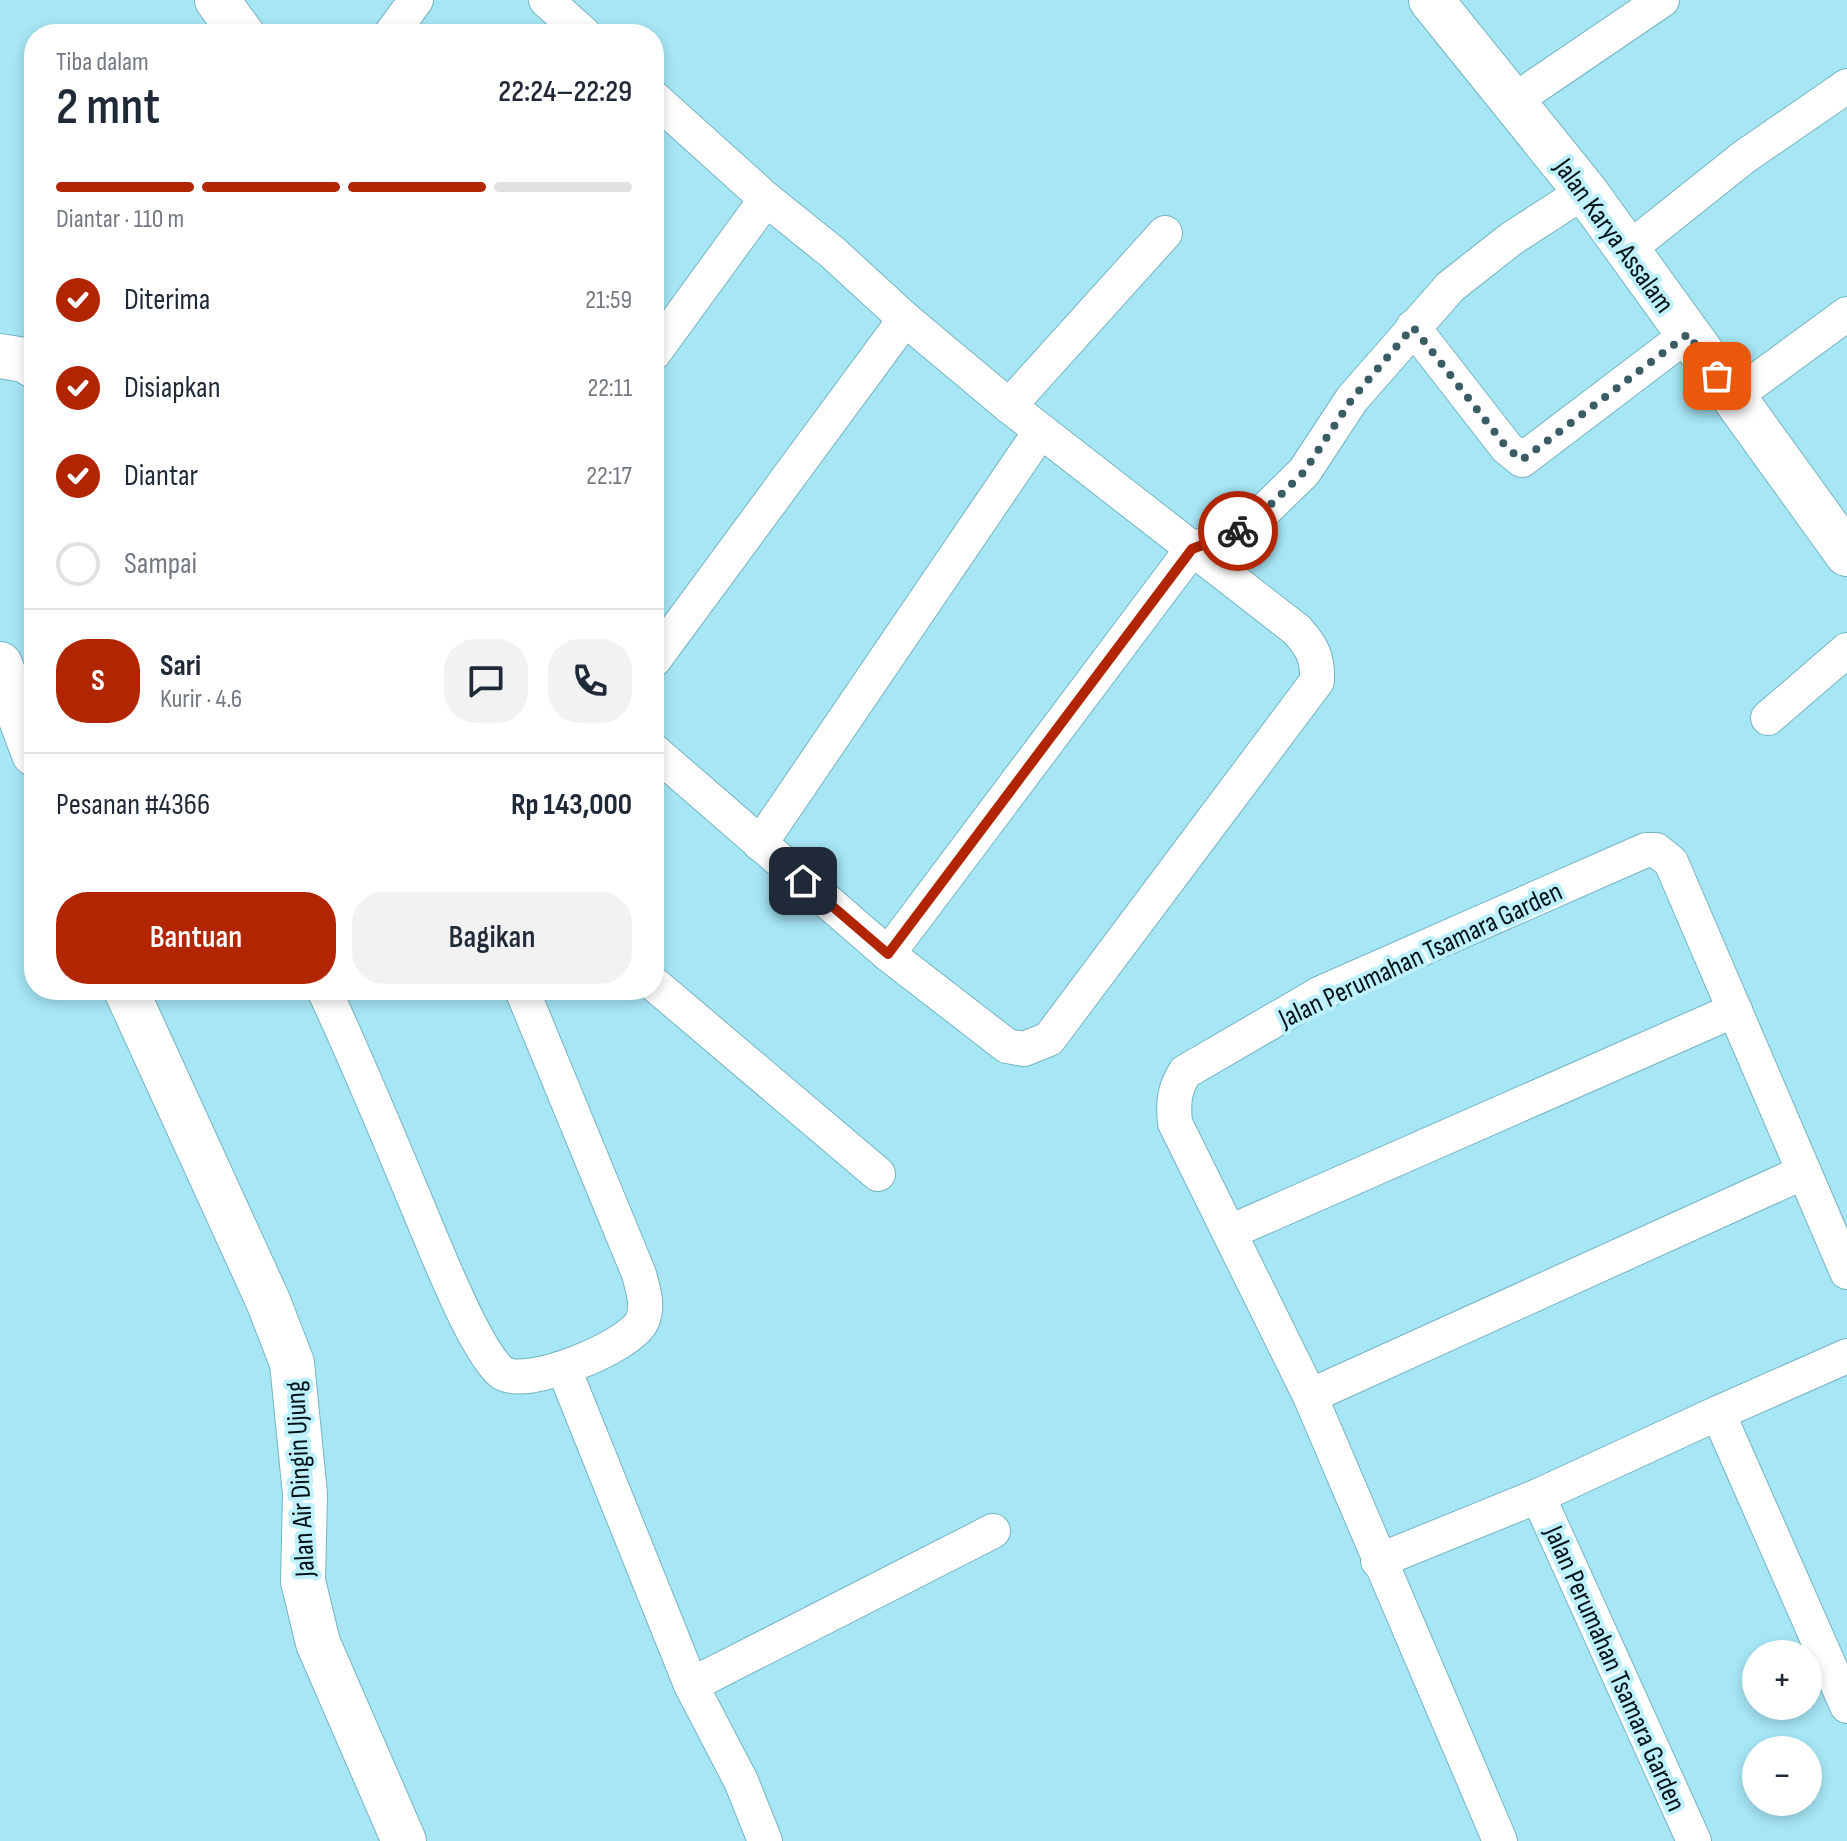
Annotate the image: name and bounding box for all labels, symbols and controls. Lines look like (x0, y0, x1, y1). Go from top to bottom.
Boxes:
text: Tiba dalam (56, 47, 149, 78)
text: 22:24–22:29 (498, 74, 632, 110)
text: 2 mnt (56, 76, 160, 139)
street label: Jalan Karya Assalam (1546, 152, 1681, 319)
text: Diantar · 110 m (56, 204, 184, 235)
icon: check (56, 278, 100, 322)
text: Diterima (124, 282, 210, 318)
text: 21:59 (585, 285, 632, 316)
pin (1683, 342, 1751, 410)
icon: bag (1695, 354, 1739, 398)
icon: check (56, 366, 100, 410)
text: Disiapkan (124, 370, 221, 406)
text: 22:11 (587, 373, 632, 404)
icon: check (56, 454, 100, 498)
text: Diantar (124, 458, 198, 494)
text: 22:17 (586, 461, 632, 492)
courier (1198, 491, 1278, 571)
icon: bike (1216, 509, 1260, 553)
text: Sampai (124, 546, 197, 582)
button: chat (444, 639, 528, 723)
button: phone (548, 639, 632, 723)
text: Sari (160, 648, 201, 684)
text: S (91, 663, 105, 699)
text: Kurir · 4.6 (160, 684, 242, 715)
text: Pesanan #4366 (56, 787, 210, 823)
text: Rp 143,000 (511, 787, 632, 823)
pin (769, 847, 837, 915)
icon: home (781, 859, 825, 903)
street label: Jalan Perumahan Tsamara Garden (1273, 875, 1568, 1036)
button: Bantuan (56, 892, 336, 984)
button: Bagikan (352, 892, 632, 984)
street label: Jalan Air Dingin Ujung (279, 1380, 322, 1579)
street label: Jalan Perumahan Tsamara Garden (1536, 1520, 1693, 1816)
map controls (1742, 1640, 1822, 1816)
button: + (1742, 1640, 1822, 1720)
button: − (1742, 1736, 1822, 1816)

